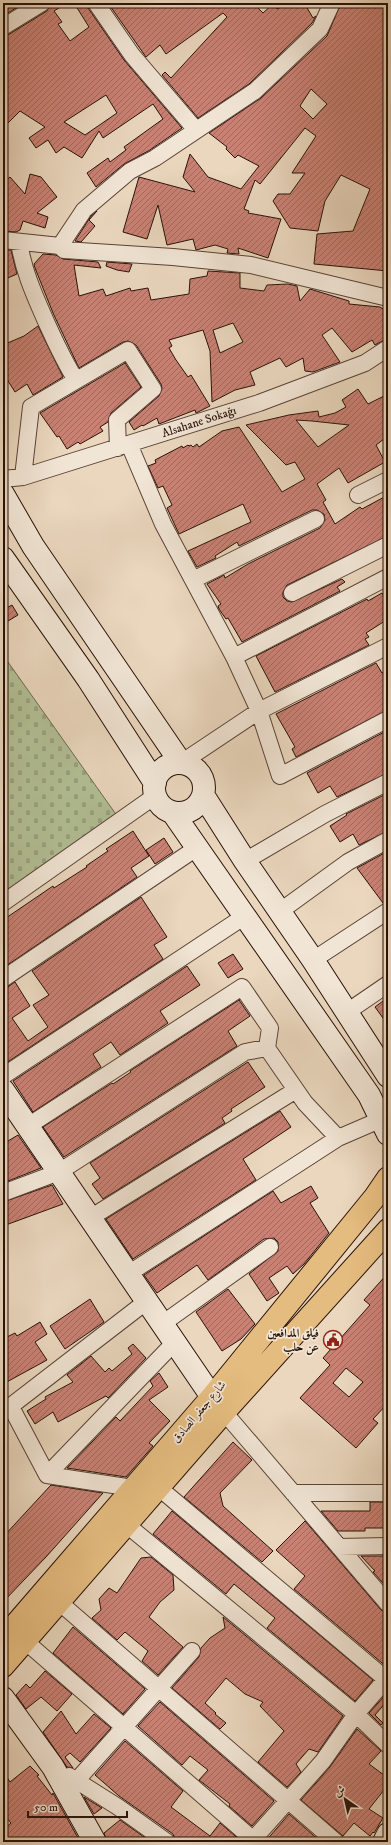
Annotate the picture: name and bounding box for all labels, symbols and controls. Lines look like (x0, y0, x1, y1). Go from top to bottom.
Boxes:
street label: Alsahane Sokağı (160, 403, 238, 441)
place label: فيلق المدافعين عن حلب (267, 1326, 319, 1355)
public building icon: فيلق المدافعين عن حلب (322, 1329, 344, 1351)
street label: شارع جعفر الصادق (169, 1378, 232, 1448)
north arrow (325, 1779, 365, 1819)
text: ش (332, 1783, 348, 1800)
scale bar (28, 1793, 127, 1819)
text: 50 m (34, 1800, 58, 1815)

